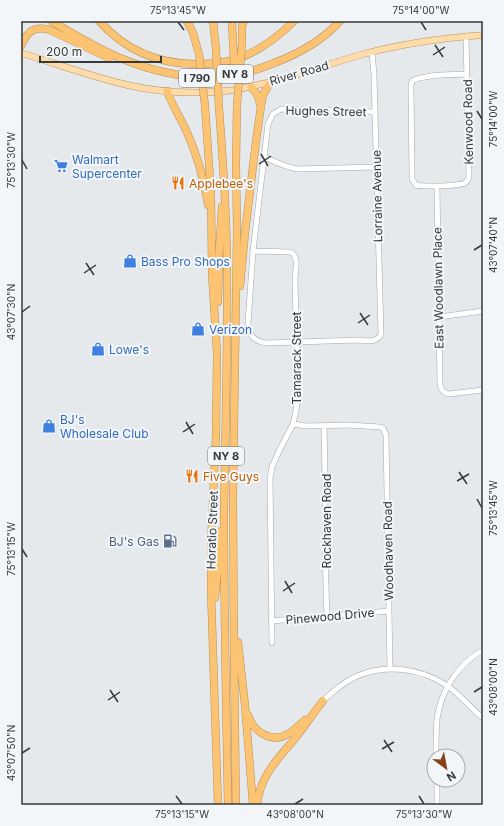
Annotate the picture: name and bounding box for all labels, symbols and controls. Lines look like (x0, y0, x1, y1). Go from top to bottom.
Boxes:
text: 75°13'45"W (150, 4, 206, 16)
text: 75°14'00"W (393, 4, 450, 16)
scale bar (40, 38, 161, 64)
text: 200 m (46, 44, 82, 59)
street label: River Road (268, 57, 330, 89)
road number: NY 8 (217, 65, 253, 83)
road number: I 790 (179, 69, 215, 87)
street label: Kenwood Road (460, 79, 476, 165)
text: 75°14'00"W (487, 90, 499, 147)
street label: Hughes Street (285, 103, 367, 119)
text: 75°13'30"W (5, 132, 17, 188)
street label: Lorraine Avenue (369, 150, 385, 242)
place label: Walmart Supercenter (72, 152, 142, 181)
supermarket icon: Walmart Supercenter (53, 158, 69, 174)
restaurant icon: Applebee's (170, 175, 186, 191)
place label: Applebee's (189, 176, 253, 191)
text: 43°07'40"N (487, 217, 499, 273)
street label: East Woodlawn Place (429, 227, 447, 349)
shop icon: Bass Pro Shops (122, 253, 138, 269)
place label: Bass Pro Shops (141, 254, 230, 269)
text: 43°07'30"N (5, 284, 17, 340)
street label: Tamarack Street (289, 312, 304, 404)
shop icon: Verizon (190, 321, 206, 337)
place label: Verizon (209, 322, 252, 337)
shop icon: Lowe's (90, 341, 106, 357)
place label: Lowe's (109, 342, 149, 357)
place label: BJ's Wholesale Club (60, 412, 148, 441)
shop icon: BJ's Wholesale Club (41, 418, 57, 434)
road number: NY 8 (208, 447, 244, 465)
restaurant icon: Five Guys (184, 468, 200, 484)
place label: Five Guys (203, 469, 259, 484)
street label: Rockhaven Road (319, 474, 334, 568)
text: 75°13'45"W (487, 480, 499, 536)
street label: Horatio Street (203, 490, 221, 570)
street label: Woodhaven Road (380, 501, 396, 601)
text: 75°13'15"W (5, 522, 17, 576)
fuel station icon: BJ's Gas (162, 533, 178, 549)
place label: BJ's Gas (109, 534, 159, 549)
street label: Pinewood Drive (285, 605, 375, 627)
text: 43°08'00"N (487, 658, 499, 716)
text: 43°07'50"N (5, 725, 17, 781)
north arrow (426, 748, 466, 788)
text: N (444, 768, 459, 785)
text: 75°13'15"W (155, 808, 209, 820)
text: 43°08'00"N (266, 808, 324, 820)
text: 75°13'30"W (396, 808, 452, 820)

